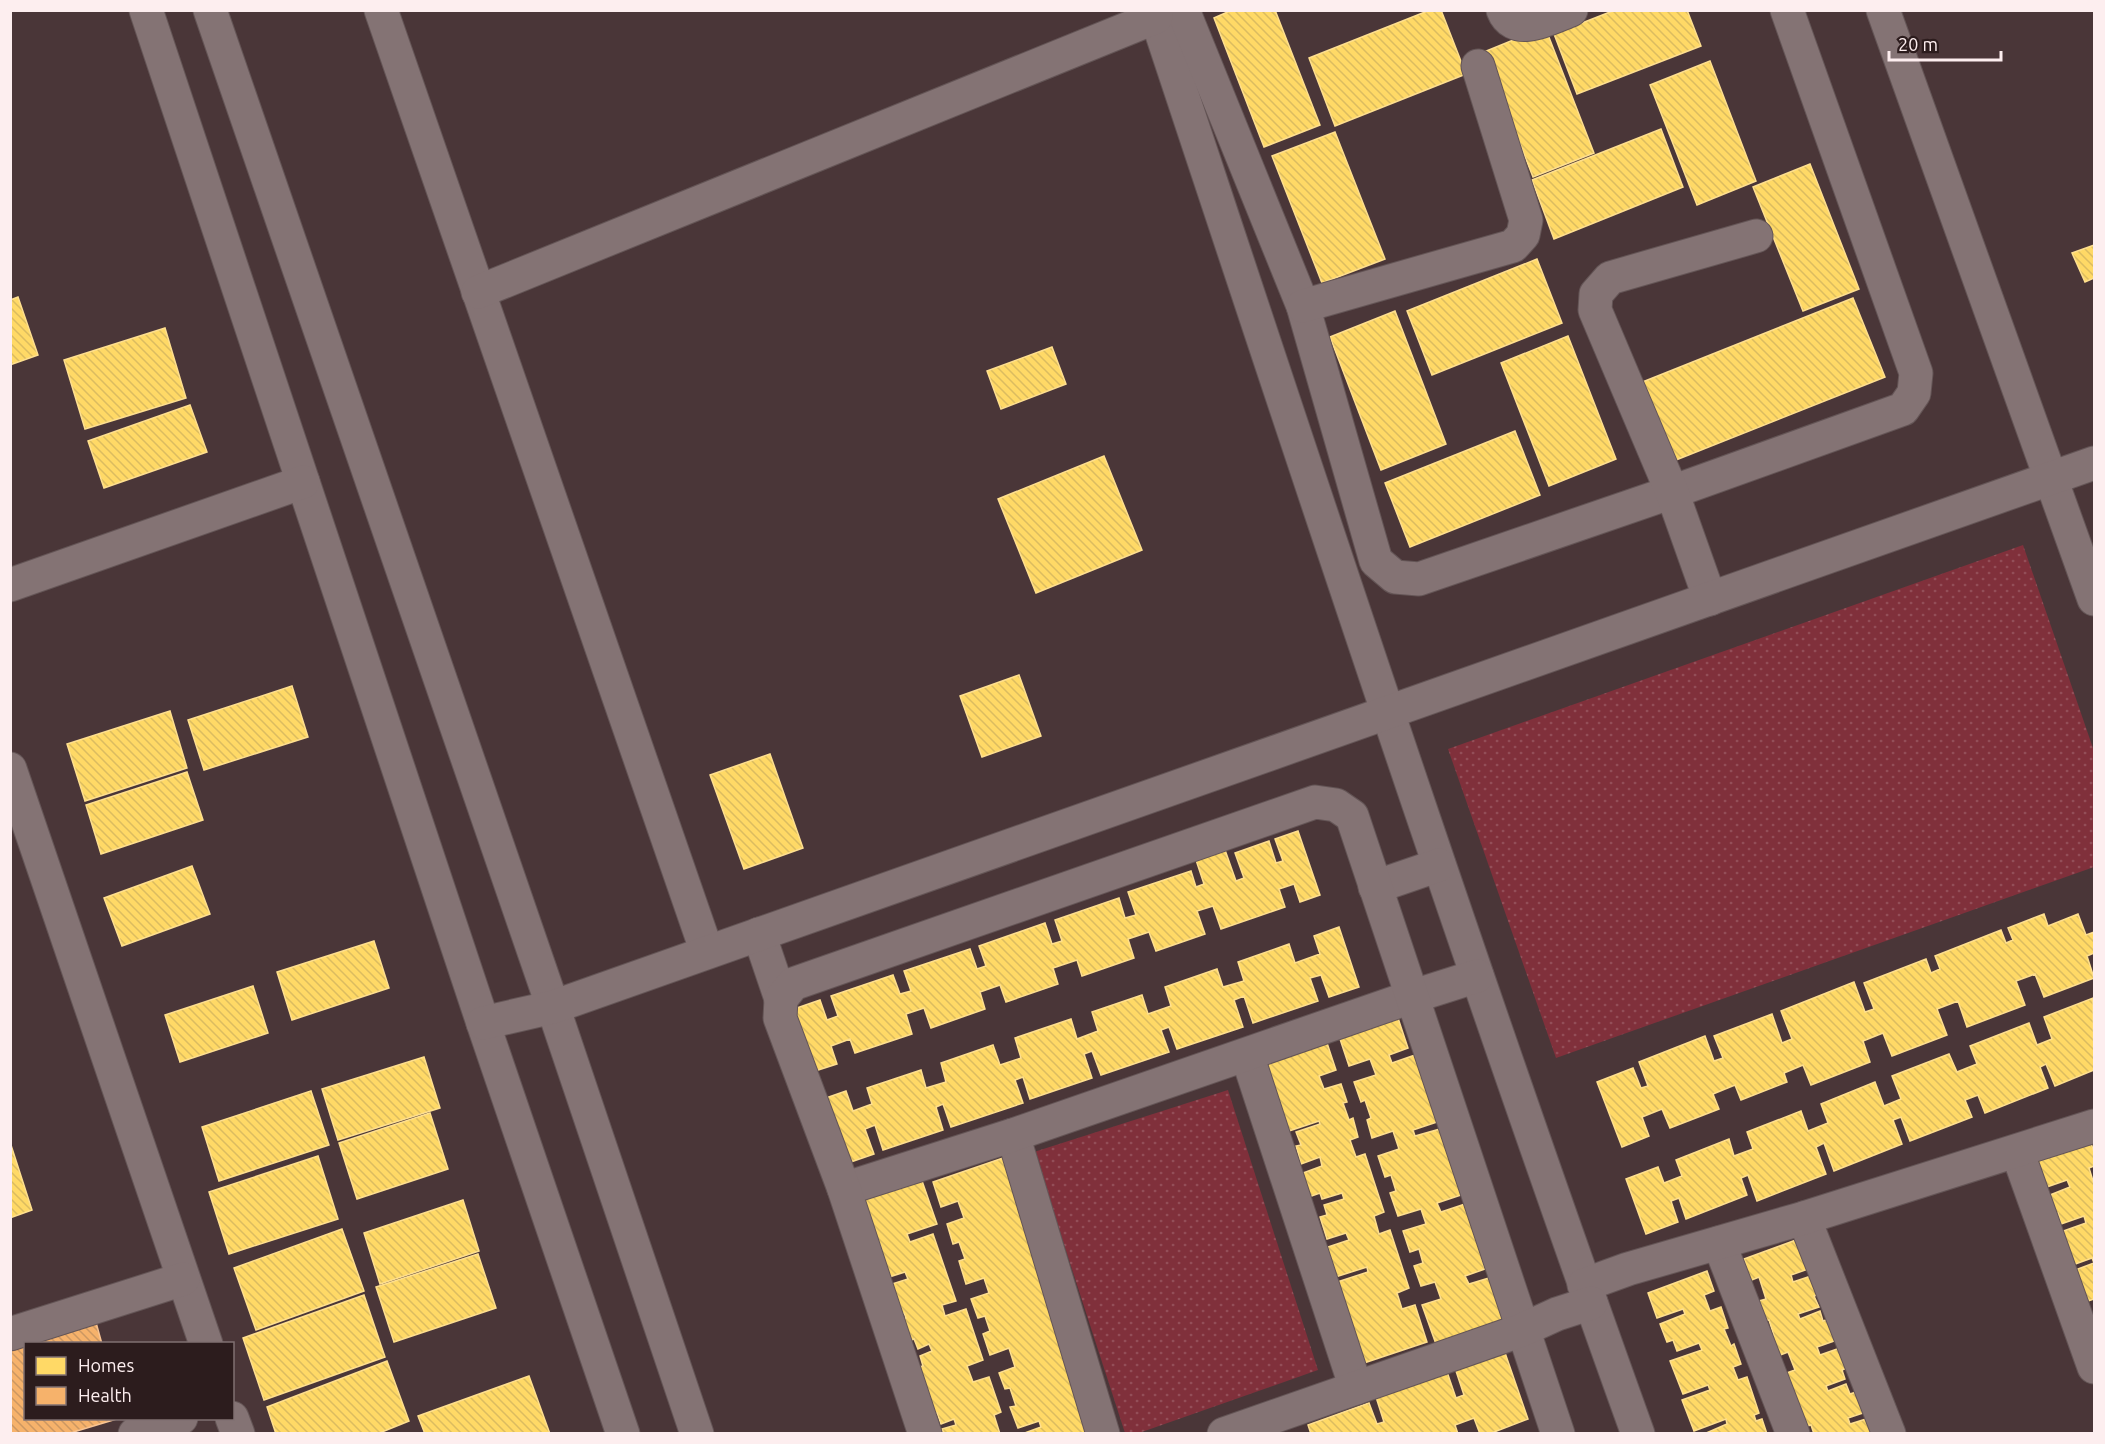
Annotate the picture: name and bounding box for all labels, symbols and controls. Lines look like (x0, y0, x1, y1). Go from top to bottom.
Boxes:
scale bar (1889, 24, 2002, 62)
text: 20 m (1898, 34, 1938, 54)
legend (24, 1342, 234, 1420)
text: Homes (78, 1355, 135, 1375)
text: Health (78, 1385, 132, 1405)

